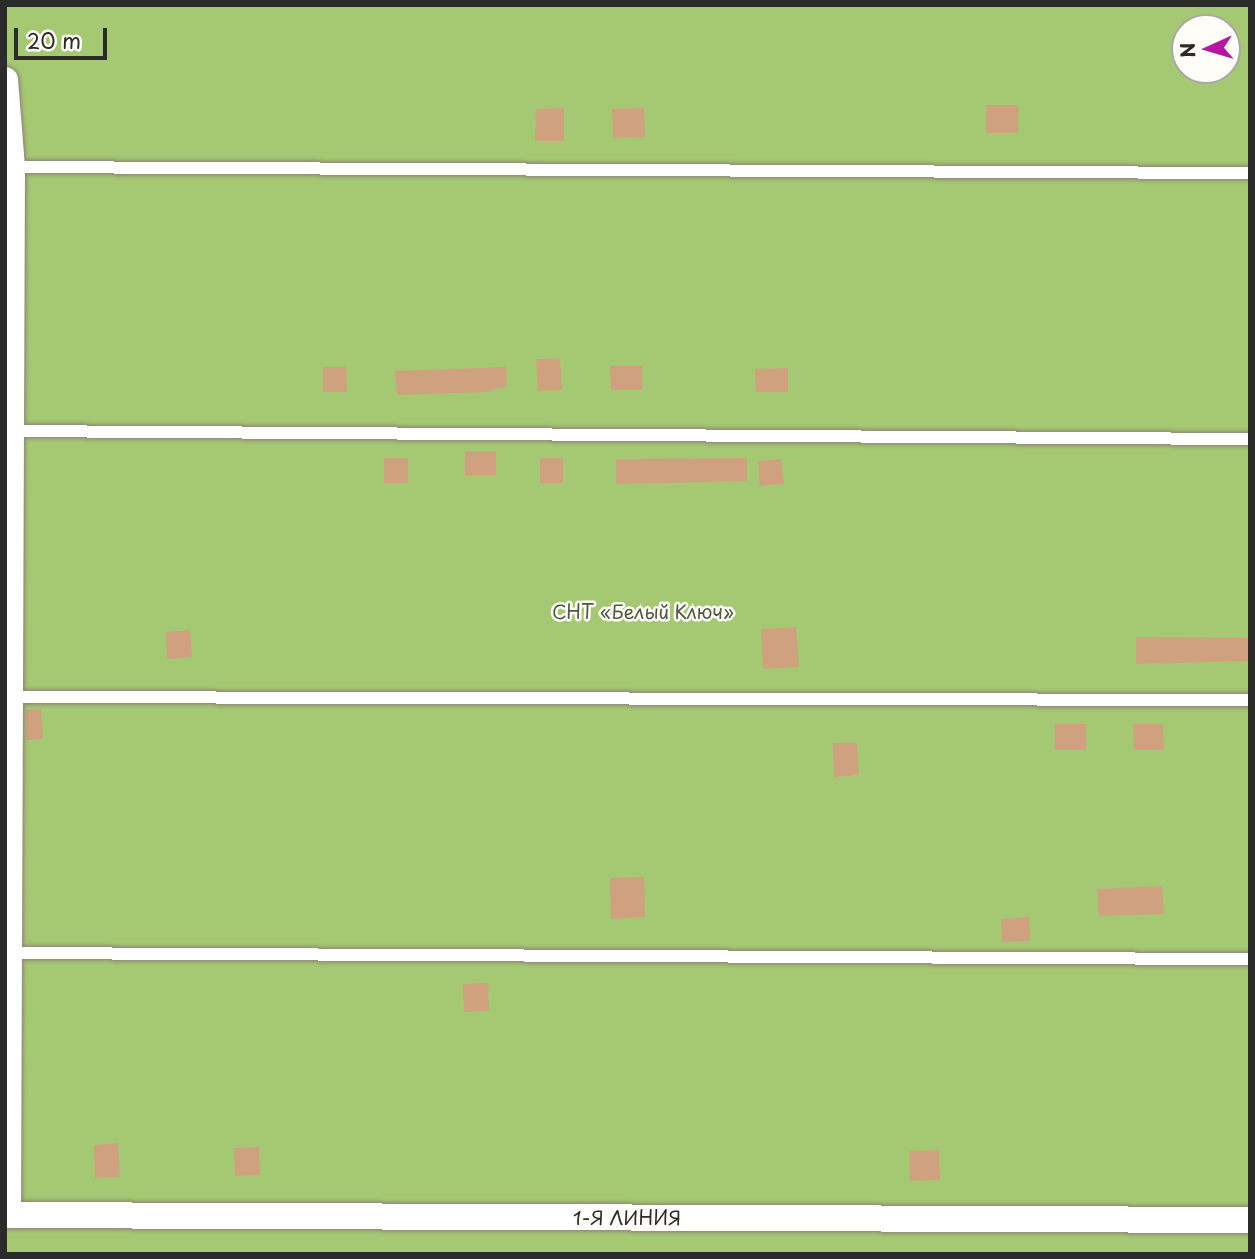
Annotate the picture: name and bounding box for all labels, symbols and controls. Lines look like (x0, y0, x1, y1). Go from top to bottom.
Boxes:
scale bar (18, 14, 110, 58)
north arrow (1171, 14, 1241, 84)
text: 20 m (27, 24, 81, 56)
text: N (1173, 42, 1202, 59)
park label: СНТ «Белый Ключ» (552, 601, 734, 623)
street label: 1-Я ЛИНИЯ (573, 1207, 681, 1229)

